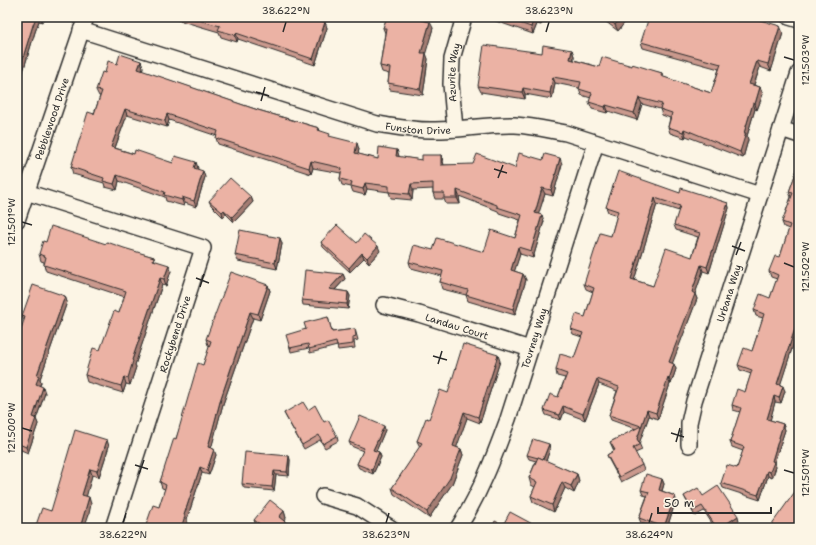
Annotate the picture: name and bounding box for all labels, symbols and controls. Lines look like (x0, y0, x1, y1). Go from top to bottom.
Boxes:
text: 38.622°N (262, 4, 310, 17)
text: 38.623°N (525, 4, 573, 17)
text: 121.503°W (799, 34, 812, 85)
street label: Azurite Way (444, 41, 463, 103)
street label: Pebblewood Drive (31, 75, 72, 162)
street label: Funston Drive (384, 119, 452, 137)
text: 121.501°W (5, 198, 18, 246)
text: 121.502°W (799, 241, 812, 292)
street label: Urbana Way (713, 262, 744, 323)
street label: Rockybend Drive (156, 293, 194, 374)
street label: Tourney Way (518, 306, 550, 370)
street label: Landau Court (424, 310, 490, 342)
text: 121.500°W (5, 402, 18, 454)
text: 121.501°W (799, 449, 812, 497)
scale bar (658, 489, 771, 515)
text: 50 m (664, 495, 694, 511)
text: 38.622°N (99, 528, 147, 541)
text: 38.623°N (362, 528, 410, 541)
text: 38.624°N (625, 528, 673, 541)

